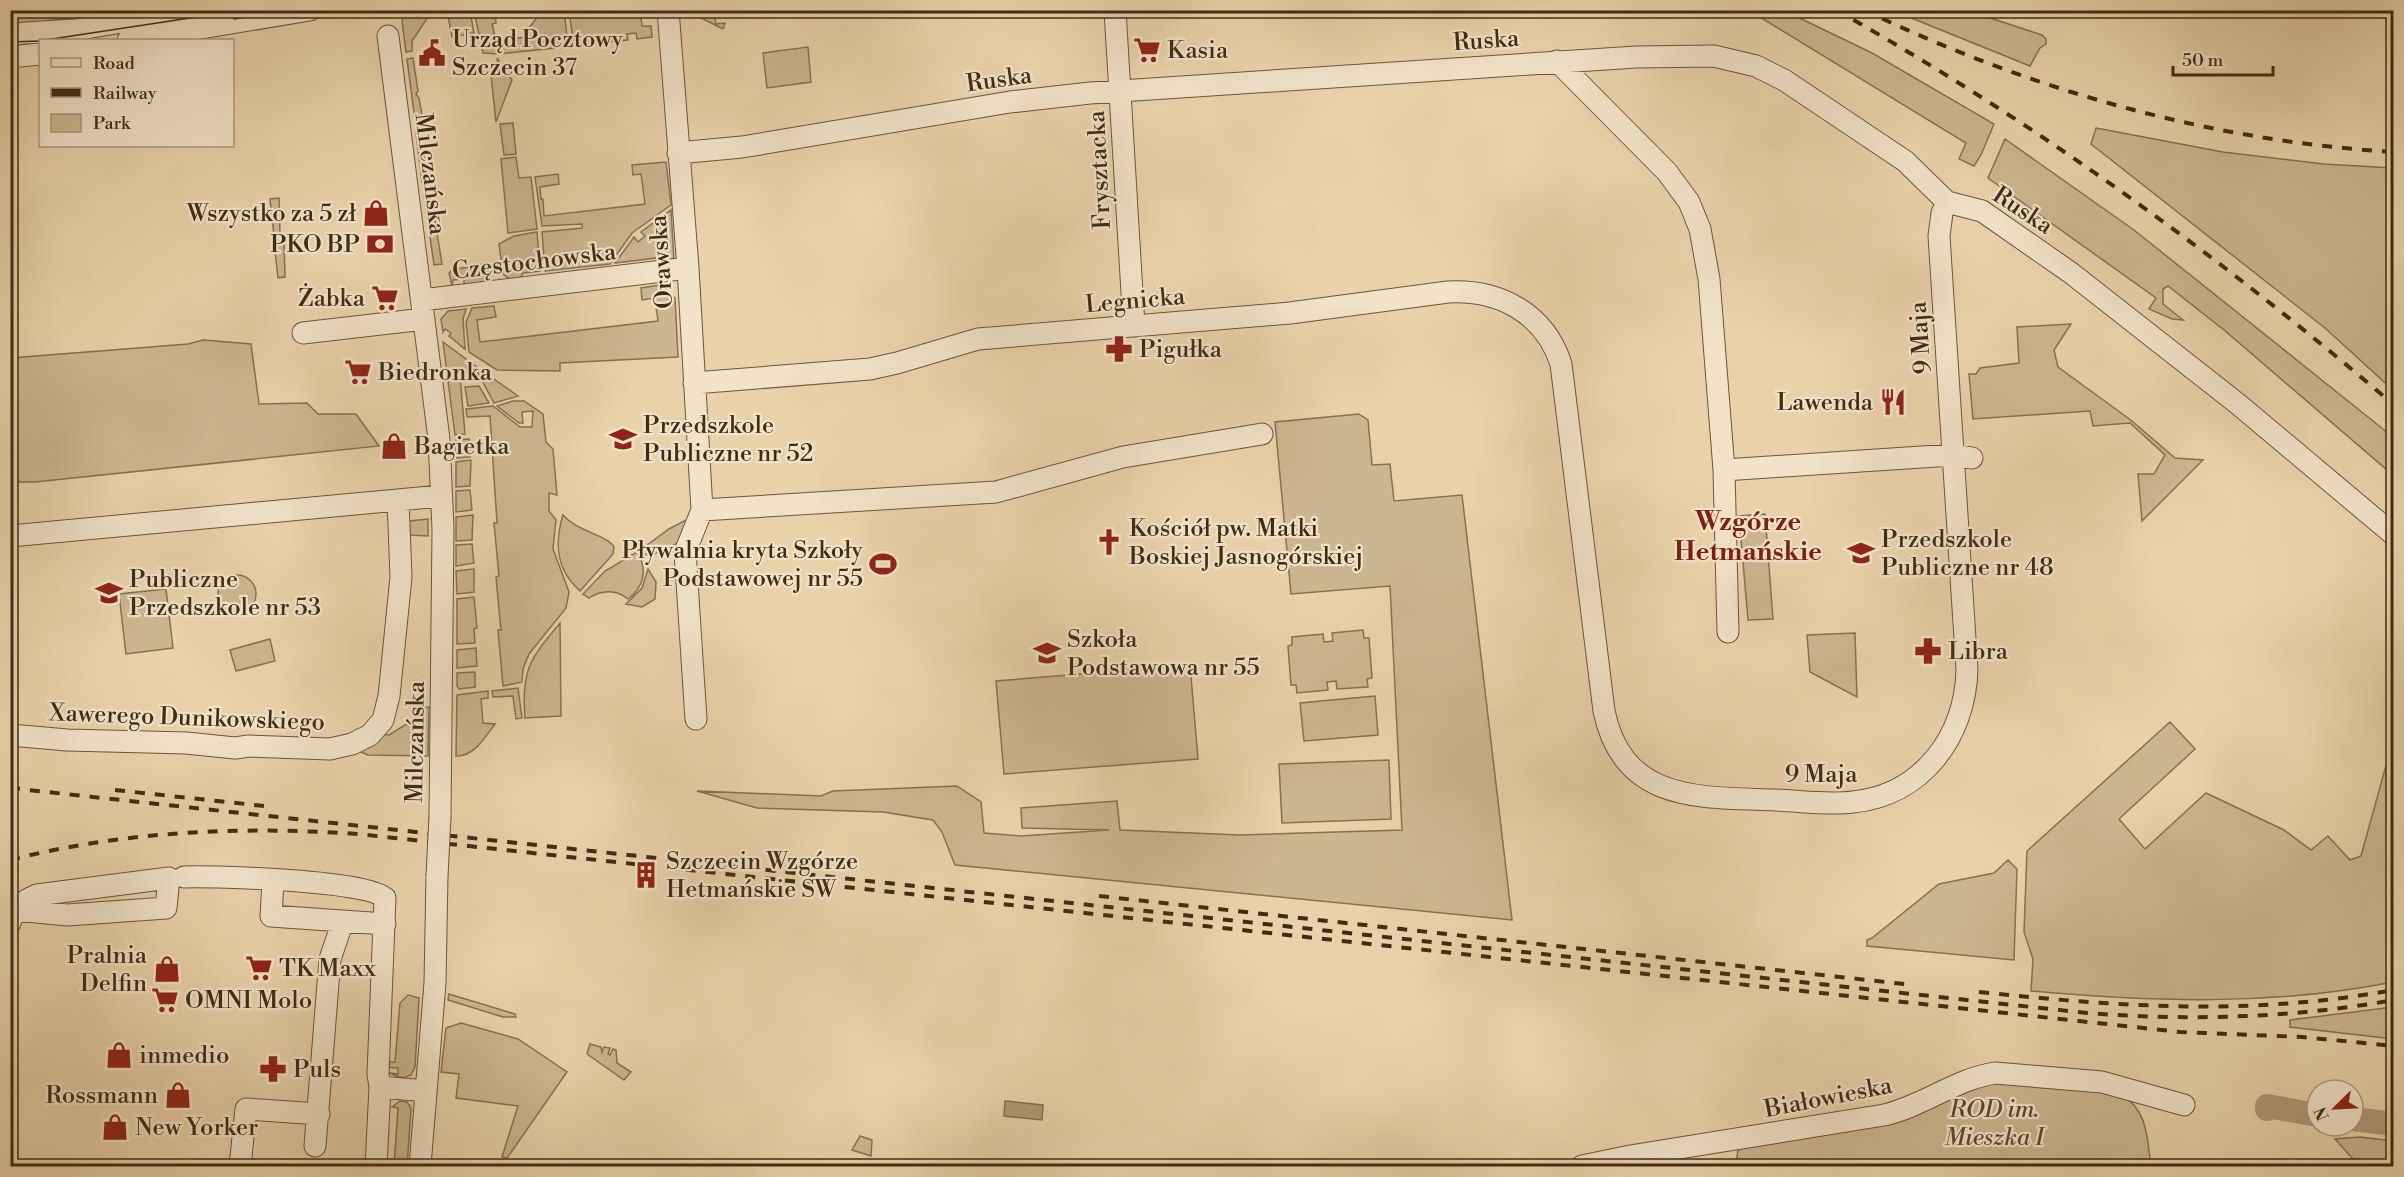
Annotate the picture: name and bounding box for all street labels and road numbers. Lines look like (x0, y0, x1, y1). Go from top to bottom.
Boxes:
street label: Ruska (1452, 24, 1521, 58)
street label: Ruska (964, 60, 1035, 99)
street label: Frysztacka (1082, 109, 1118, 230)
street label: Milczańska (408, 112, 452, 237)
street label: Ruska (1987, 180, 2059, 242)
street label: Orawska (644, 213, 680, 310)
street label: Częstochowska (451, 237, 619, 287)
street label: Legnicka (1084, 282, 1187, 320)
street label: 9 Maja (1903, 300, 1938, 375)
street label: Milczańska (400, 680, 432, 803)
street label: Xawerego Dunikowskiego (47, 698, 326, 738)
street label: 9 Maja (1785, 760, 1858, 790)
street label: Białowieska (1761, 1071, 1895, 1125)

